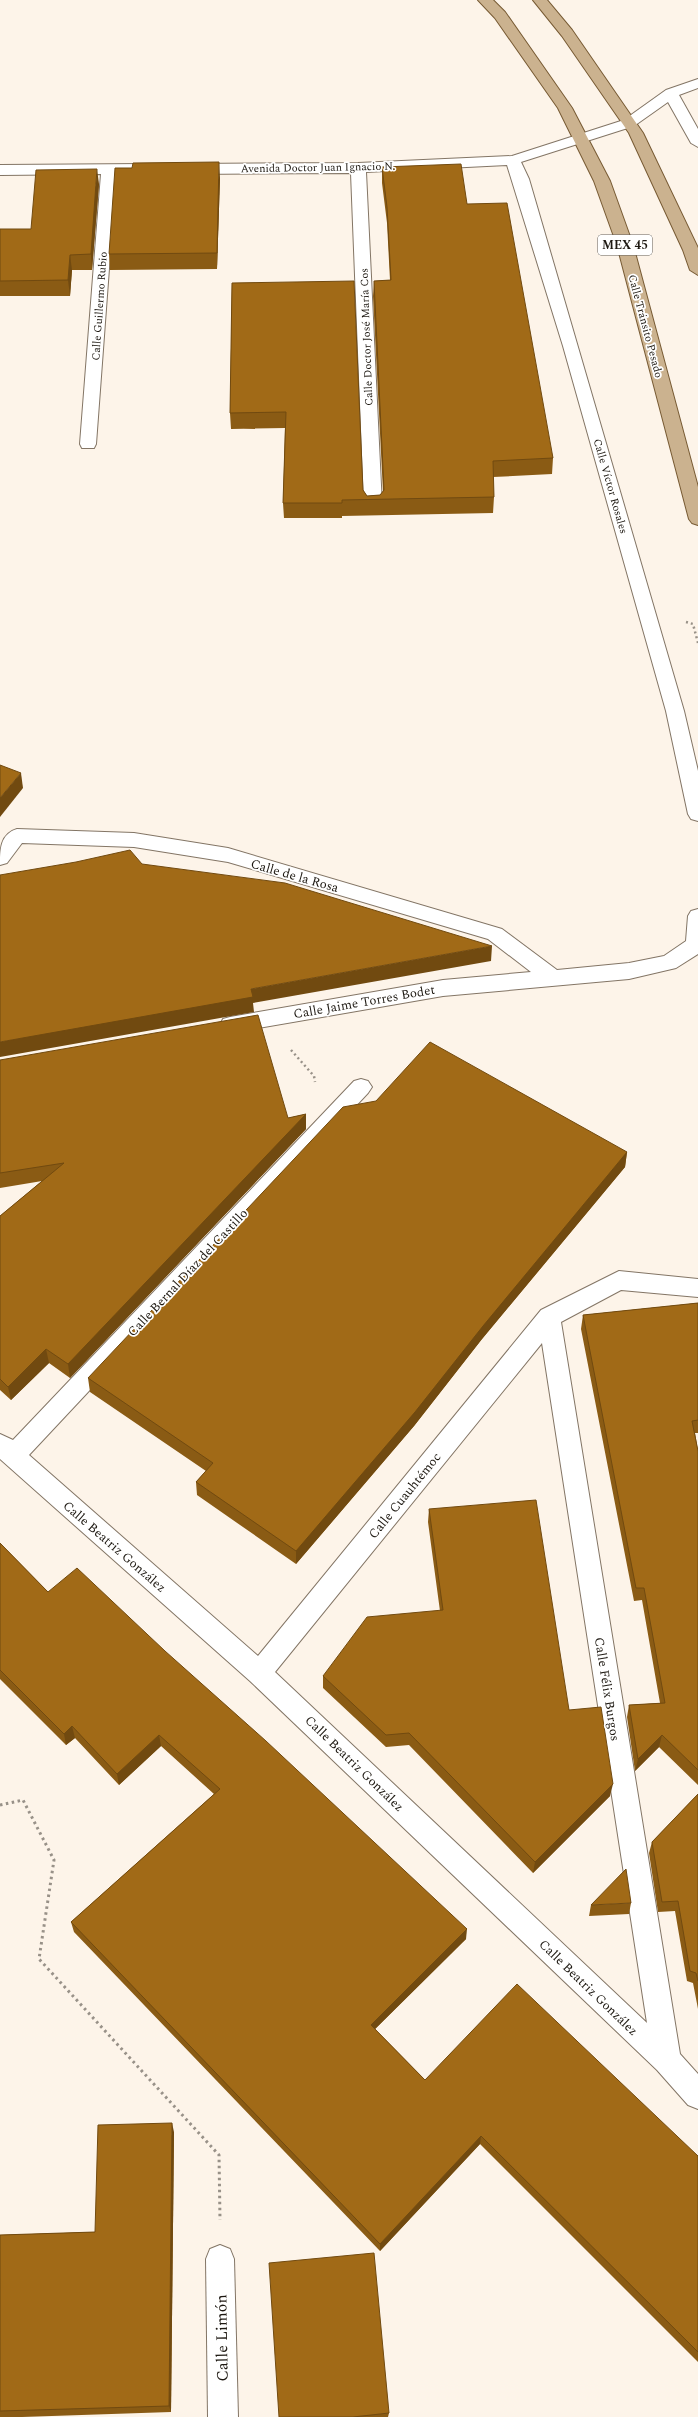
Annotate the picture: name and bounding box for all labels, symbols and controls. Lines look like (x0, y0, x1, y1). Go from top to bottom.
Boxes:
street label: Avenida Doctor Juan Ignacio N. (241, 158, 396, 177)
road number: MEX 45 (598, 235, 652, 255)
street label: Calle Guillermo Rubio (87, 251, 112, 361)
street label: Calle Doctor José María Cos (356, 268, 377, 406)
street label: Calle Tránsito Pesado (624, 273, 667, 380)
street label: Calle Víctor Rosales (589, 437, 632, 536)
street label: Calle de la Rosa (248, 854, 342, 898)
street label: Calle Jaime Torres Bodet (292, 980, 437, 1024)
street label: Calle Bernal Díaz del Castillo (123, 1204, 253, 1341)
street label: Calle Cuauhtémoc (364, 1448, 446, 1543)
street label: Calle Beatriz González (58, 1496, 170, 1597)
street label: Calle Félix Burgos (589, 1636, 625, 1743)
street label: Calle Beatriz González (300, 1711, 408, 1816)
street label: Calle Beatriz González (534, 1935, 642, 2040)
street label: Calle Limón (209, 2294, 235, 2382)

